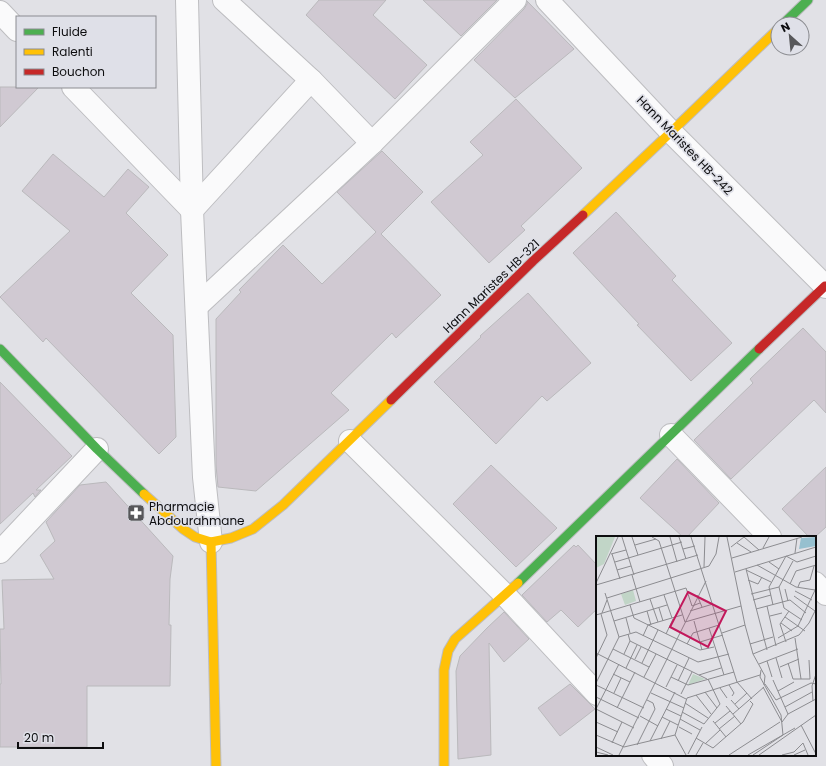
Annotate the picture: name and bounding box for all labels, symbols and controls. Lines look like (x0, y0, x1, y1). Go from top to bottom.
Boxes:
legend (16, 16, 156, 88)
north arrow (770, 16, 810, 56)
text: N (778, 18, 793, 36)
text: Fluide (52, 23, 87, 40)
text: Ralenti (52, 43, 93, 60)
text: Bouchon (52, 63, 105, 80)
street label: Hann Maristes HB-242 (633, 92, 737, 198)
street label: Hann Maristes HB-321 (439, 235, 543, 337)
place label: Pharmacie Abdourahmane (149, 498, 245, 529)
pharmacy icon: Pharmacie Abdourahmane (126, 503, 146, 523)
inset map (596, 536, 816, 756)
scale bar (18, 724, 103, 750)
text: 20 m (24, 729, 54, 746)

